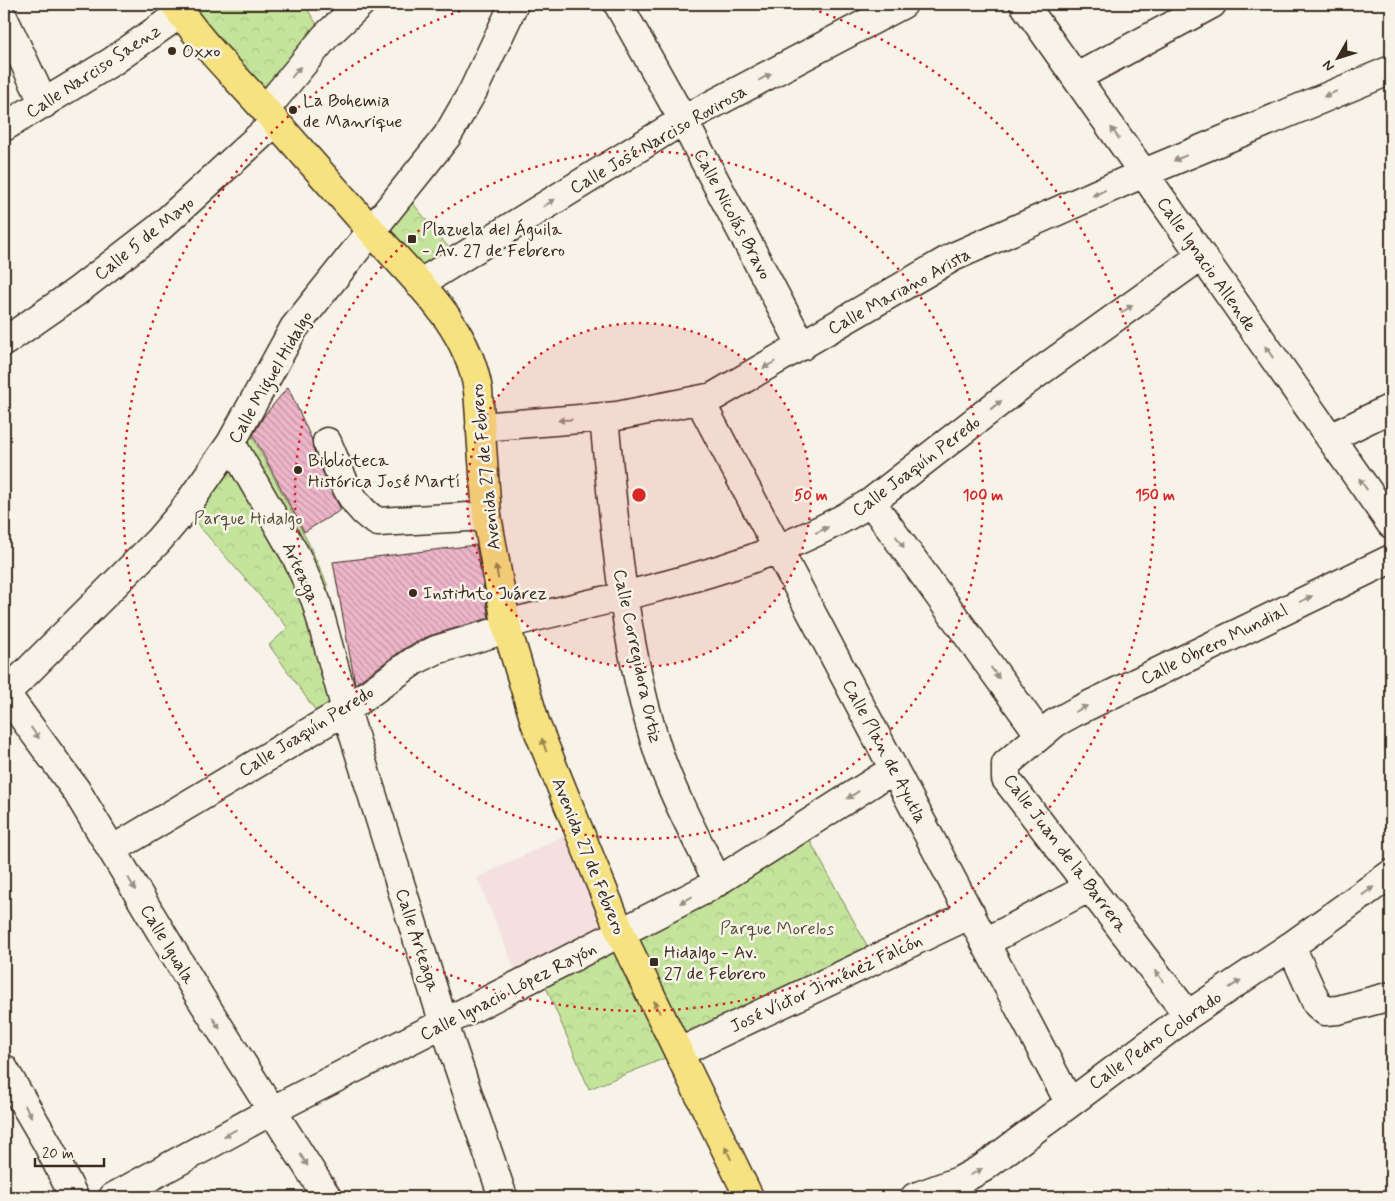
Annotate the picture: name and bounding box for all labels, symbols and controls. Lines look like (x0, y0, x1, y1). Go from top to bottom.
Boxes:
street label: Calle Narciso Saenz (21, 19, 166, 124)
north arrow (1312, 32, 1362, 82)
place label: Oxxo (182, 40, 220, 64)
marker: Oxxo (166, 45, 178, 57)
text: N (1319, 56, 1339, 75)
one-way arrow (290, 66, 301, 79)
one-way arrow (758, 73, 772, 81)
street label: Calle José Narciso Rovirosa (566, 79, 751, 200)
place label: La Bohemia de Manrique (303, 89, 402, 134)
one-way arrow (1323, 91, 1337, 99)
marker: La Bohemia de Manrique (287, 104, 299, 116)
one-way arrow (1110, 126, 1120, 139)
street label: Calle Nicolás Bravo (688, 145, 777, 284)
one-way arrow (1173, 154, 1187, 162)
one-way arrow (1092, 189, 1106, 197)
street label: Calle 5 de Mayo (90, 191, 200, 287)
street label: Calle Ignacio Allende (1151, 192, 1262, 337)
one-way arrow (543, 198, 556, 207)
place label: Plazuela del Águila - Av. 27 de Febrero (422, 218, 565, 263)
marker: Plazuela del Águila - Av. 27 de Febrero (406, 233, 418, 245)
street label: Calle Mariano Arista (824, 243, 975, 341)
one-way arrow (1120, 304, 1134, 314)
street label: Calle Miguel Hidalgo (223, 307, 320, 449)
one-way arrow (1264, 345, 1274, 359)
one-way arrow (763, 360, 776, 369)
street label: Avenida 27 de Febrero (465, 382, 507, 551)
one-way arrow (989, 400, 1002, 411)
street label: Calle Joaquín Peredo (848, 411, 986, 523)
one-way arrow (557, 417, 573, 425)
place label: Biblioteca Histórica José Martí (308, 449, 461, 494)
marker: Biblioteca Histórica José Martí (292, 464, 304, 476)
one-way arrow (1358, 477, 1368, 491)
centre of rings (630, 486, 648, 504)
text: 50 m (794, 486, 828, 506)
text: 100 m (963, 486, 1003, 506)
text: 150 m (1135, 486, 1175, 506)
park label: Parque Hidalgo (194, 507, 302, 531)
one-way arrow (814, 526, 829, 534)
one-way arrow (894, 535, 904, 548)
street label: Arteaga (275, 539, 324, 607)
one-way arrow (492, 564, 500, 580)
street label: Calle Corregidora Ortiz (607, 567, 667, 746)
place label: Instituto Juárez (423, 582, 548, 606)
marker: Instituto Juárez (407, 587, 419, 599)
one-way arrow (1299, 595, 1313, 603)
street label: Calle Obrero Mundial (1137, 599, 1292, 691)
one-way arrow (990, 666, 1000, 680)
street label: Calle Plan de Ayutla (836, 676, 932, 827)
street label: Calle Joaquín Peredo (235, 681, 379, 783)
one-way arrow (1074, 705, 1088, 713)
one-way arrow (30, 726, 40, 740)
one-way arrow (540, 738, 547, 753)
street label: Calle Juan de la Barrera (998, 769, 1133, 938)
street label: Avenida 27 de Febrero (546, 774, 631, 938)
one-way arrow (847, 791, 860, 800)
one-way arrow (128, 877, 136, 892)
street label: Calle Arteaga (388, 886, 445, 996)
one-way arrow (1361, 886, 1375, 896)
one-way arrow (679, 896, 693, 904)
street label: Calle Iguala (134, 900, 200, 989)
park label: Parque Morelos (720, 917, 834, 941)
street label: José Víctor Jiménez Falcón (726, 929, 927, 1039)
street label: Calle Ignacio López Rayón (416, 937, 601, 1047)
place label: Hidalgo - Av. 27 de Febrero (664, 941, 766, 986)
marker: Hidalgo - Av. 27 de Febrero (648, 956, 660, 968)
one-way arrow (1153, 970, 1164, 983)
one-way arrow (1228, 979, 1242, 989)
street label: Calle Pedro Colorado (1084, 986, 1227, 1096)
one-way arrow (653, 1000, 661, 1014)
one-way arrow (211, 1017, 221, 1030)
one-way arrow (24, 1105, 33, 1118)
one-way arrow (223, 1129, 237, 1138)
scale bar (35, 1136, 104, 1168)
text: 20 m (42, 1144, 74, 1164)
one-way arrow (724, 1146, 732, 1160)
one-way arrow (299, 1153, 308, 1167)
one-way arrow (969, 1167, 982, 1176)

